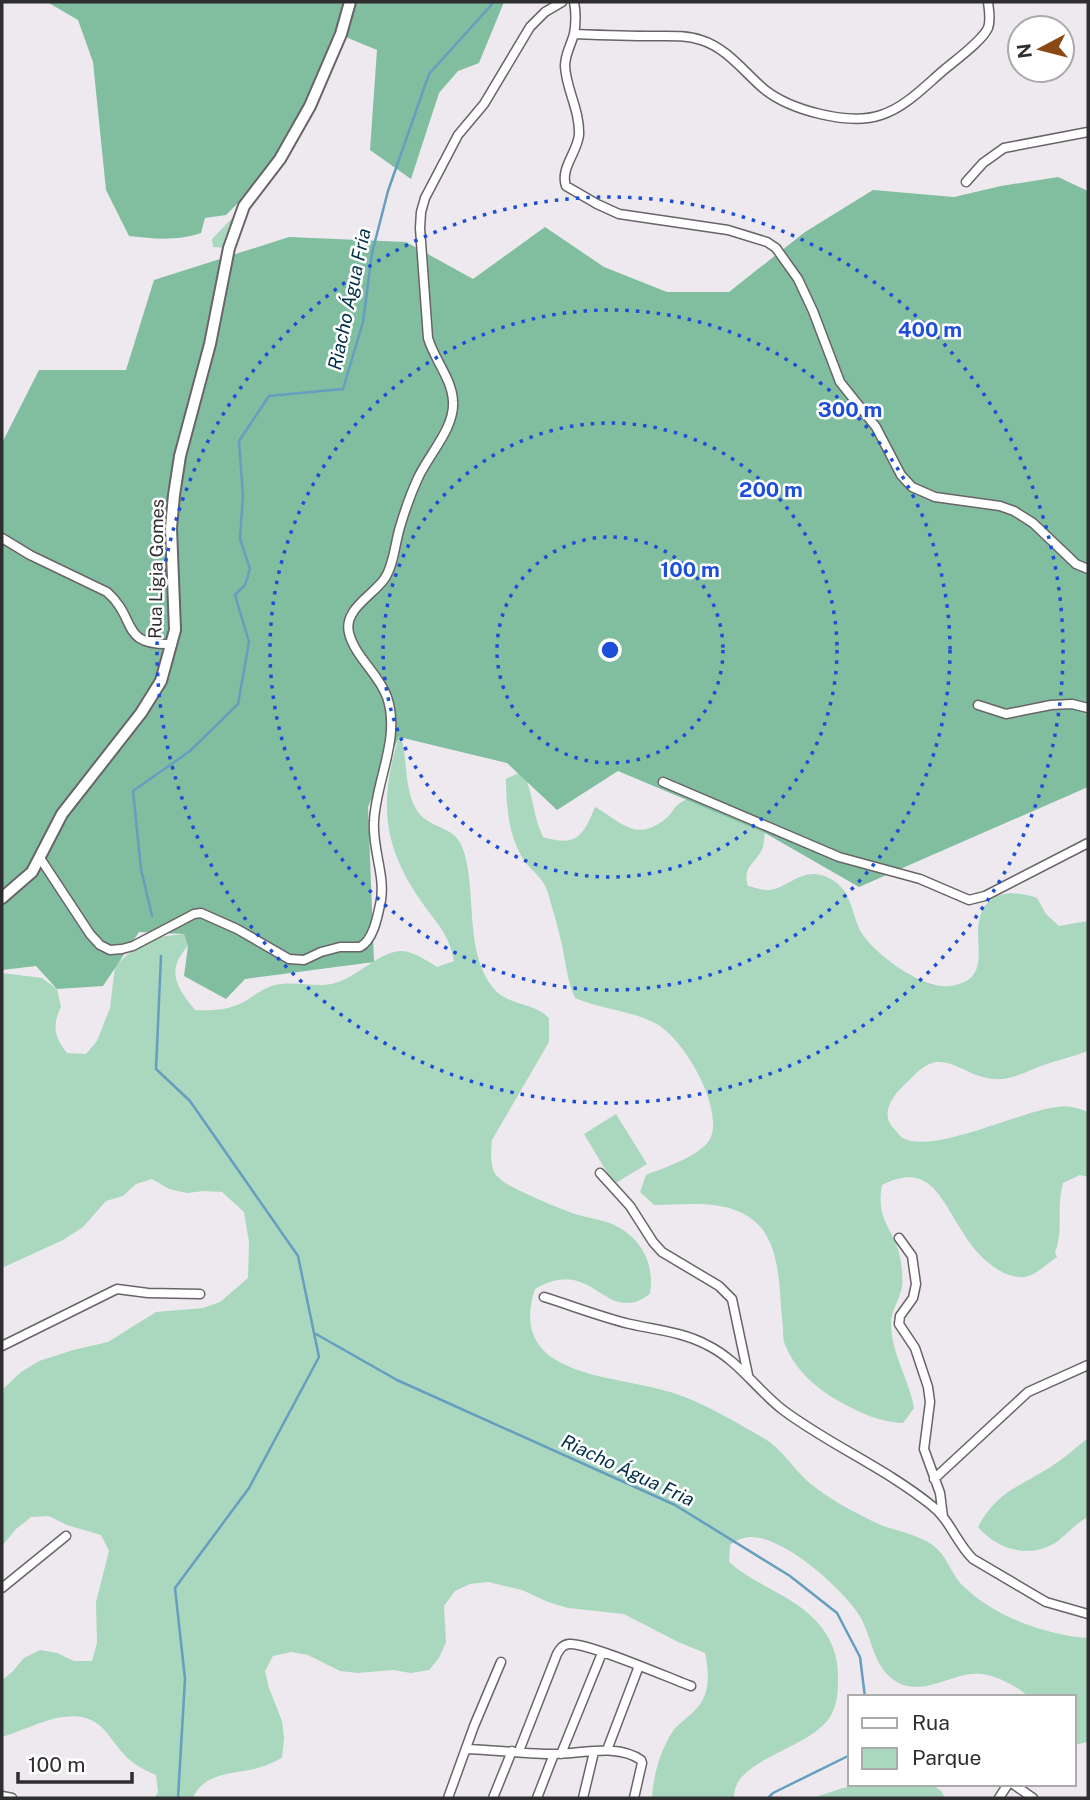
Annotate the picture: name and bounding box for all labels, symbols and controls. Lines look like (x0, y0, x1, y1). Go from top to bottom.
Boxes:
north arrow (1006, 14, 1076, 84)
text: N (1012, 42, 1036, 60)
water label: Riacho Água Fria (323, 226, 375, 372)
text: 400 m (898, 317, 962, 342)
text: 300 m (818, 397, 882, 422)
text: 200 m (739, 477, 803, 502)
street label: Rua Ligia Gomes (144, 499, 168, 639)
text: 100 m (660, 557, 720, 582)
centre of rings (598, 638, 622, 662)
water label: Riacho Água Fria (558, 1430, 698, 1510)
legend (848, 1695, 1076, 1786)
text: Rua (912, 1710, 950, 1735)
scale bar (18, 1741, 131, 1785)
text: Parque (912, 1745, 981, 1770)
text: 100 m (28, 1752, 85, 1777)

